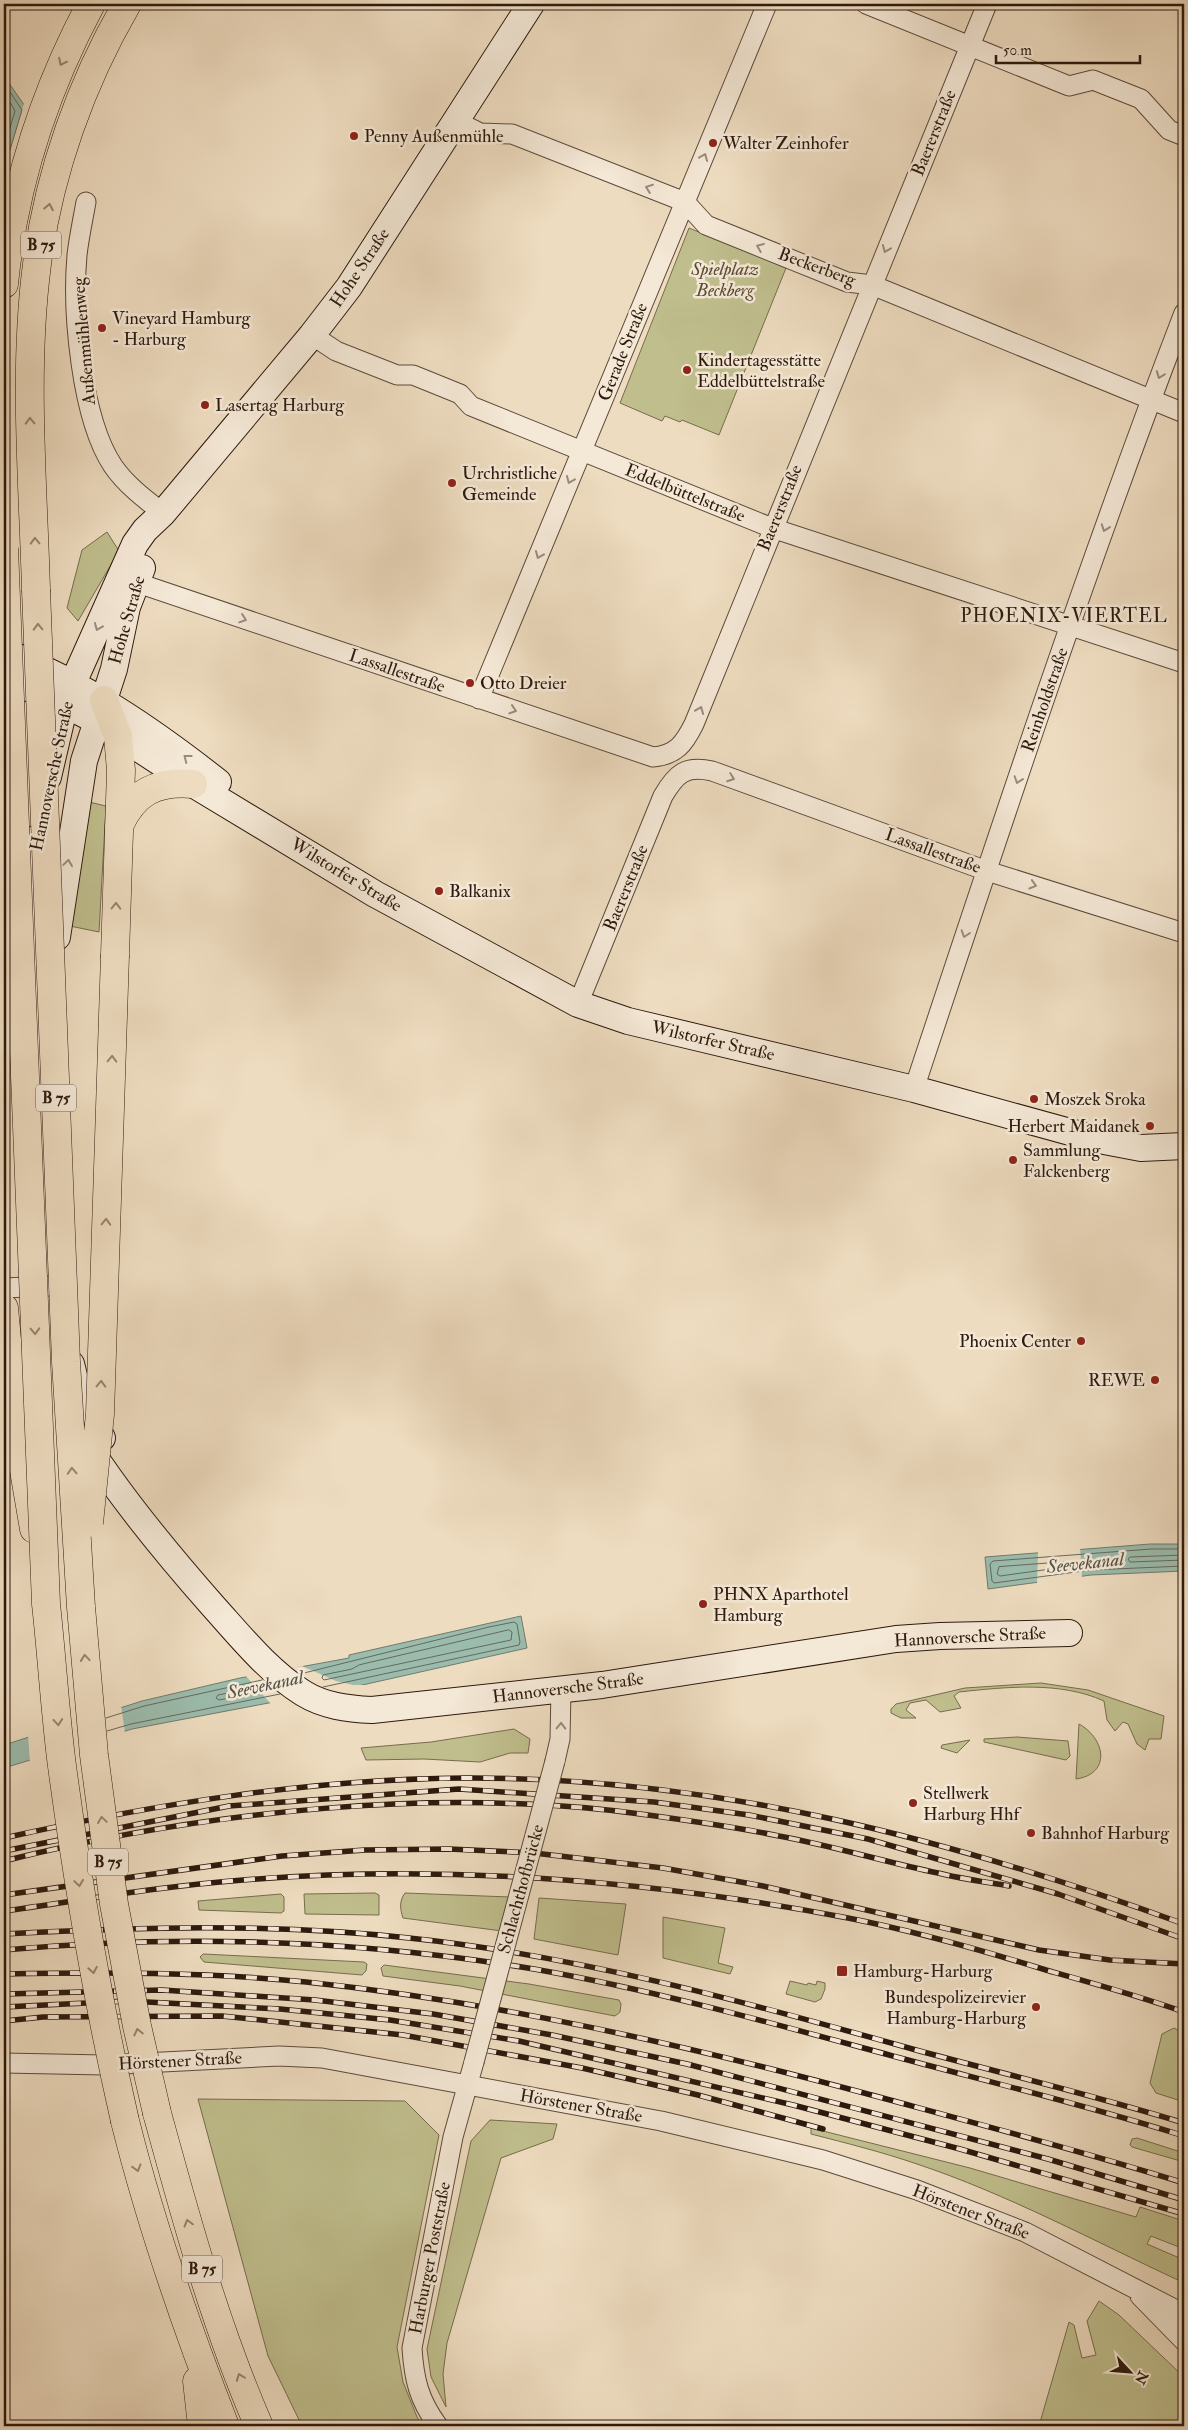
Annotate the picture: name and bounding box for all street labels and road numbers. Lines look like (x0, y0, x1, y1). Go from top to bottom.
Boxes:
street label: Baererstraße (906, 86, 962, 179)
street label: Hohe Straße (325, 223, 395, 312)
road number: B 75 (21, 232, 61, 258)
street label: Beckerberg (775, 242, 860, 292)
street label: Außenmühlenweg (67, 275, 101, 407)
street label: Gerade Straße (593, 299, 653, 405)
street label: Eddelbüttelstraße (621, 458, 749, 528)
street label: Baererstraße (752, 461, 808, 554)
street label: Hohe Straße (103, 573, 151, 667)
street label: Lassallestraße (346, 644, 449, 698)
street label: Reinholdstraße (1016, 644, 1074, 755)
street label: Hannoversche Straße (25, 699, 79, 853)
street label: Lassallestraße (882, 823, 984, 879)
street label: Wilstorfer Straße (285, 832, 406, 918)
street label: Baererstraße (598, 841, 654, 934)
street label: Wilstorfer Straße (648, 1015, 777, 1066)
road number: B 75 (36, 1084, 76, 1112)
street label: Hannoversche Straße (893, 1622, 1047, 1652)
street label: Hannoversche Straße (491, 1667, 645, 1709)
street label: Schlachthofbrücke (493, 1821, 549, 1956)
road number: B 75 (88, 1848, 128, 1875)
street label: Hörstener Straße (118, 2046, 243, 2076)
street label: Hörstener Straße (518, 2084, 644, 2128)
street label: Hörstener Straße (909, 2179, 1033, 2245)
street label: Harburger Poststraße (404, 2180, 456, 2336)
road number: B 75 (182, 2256, 222, 2282)

